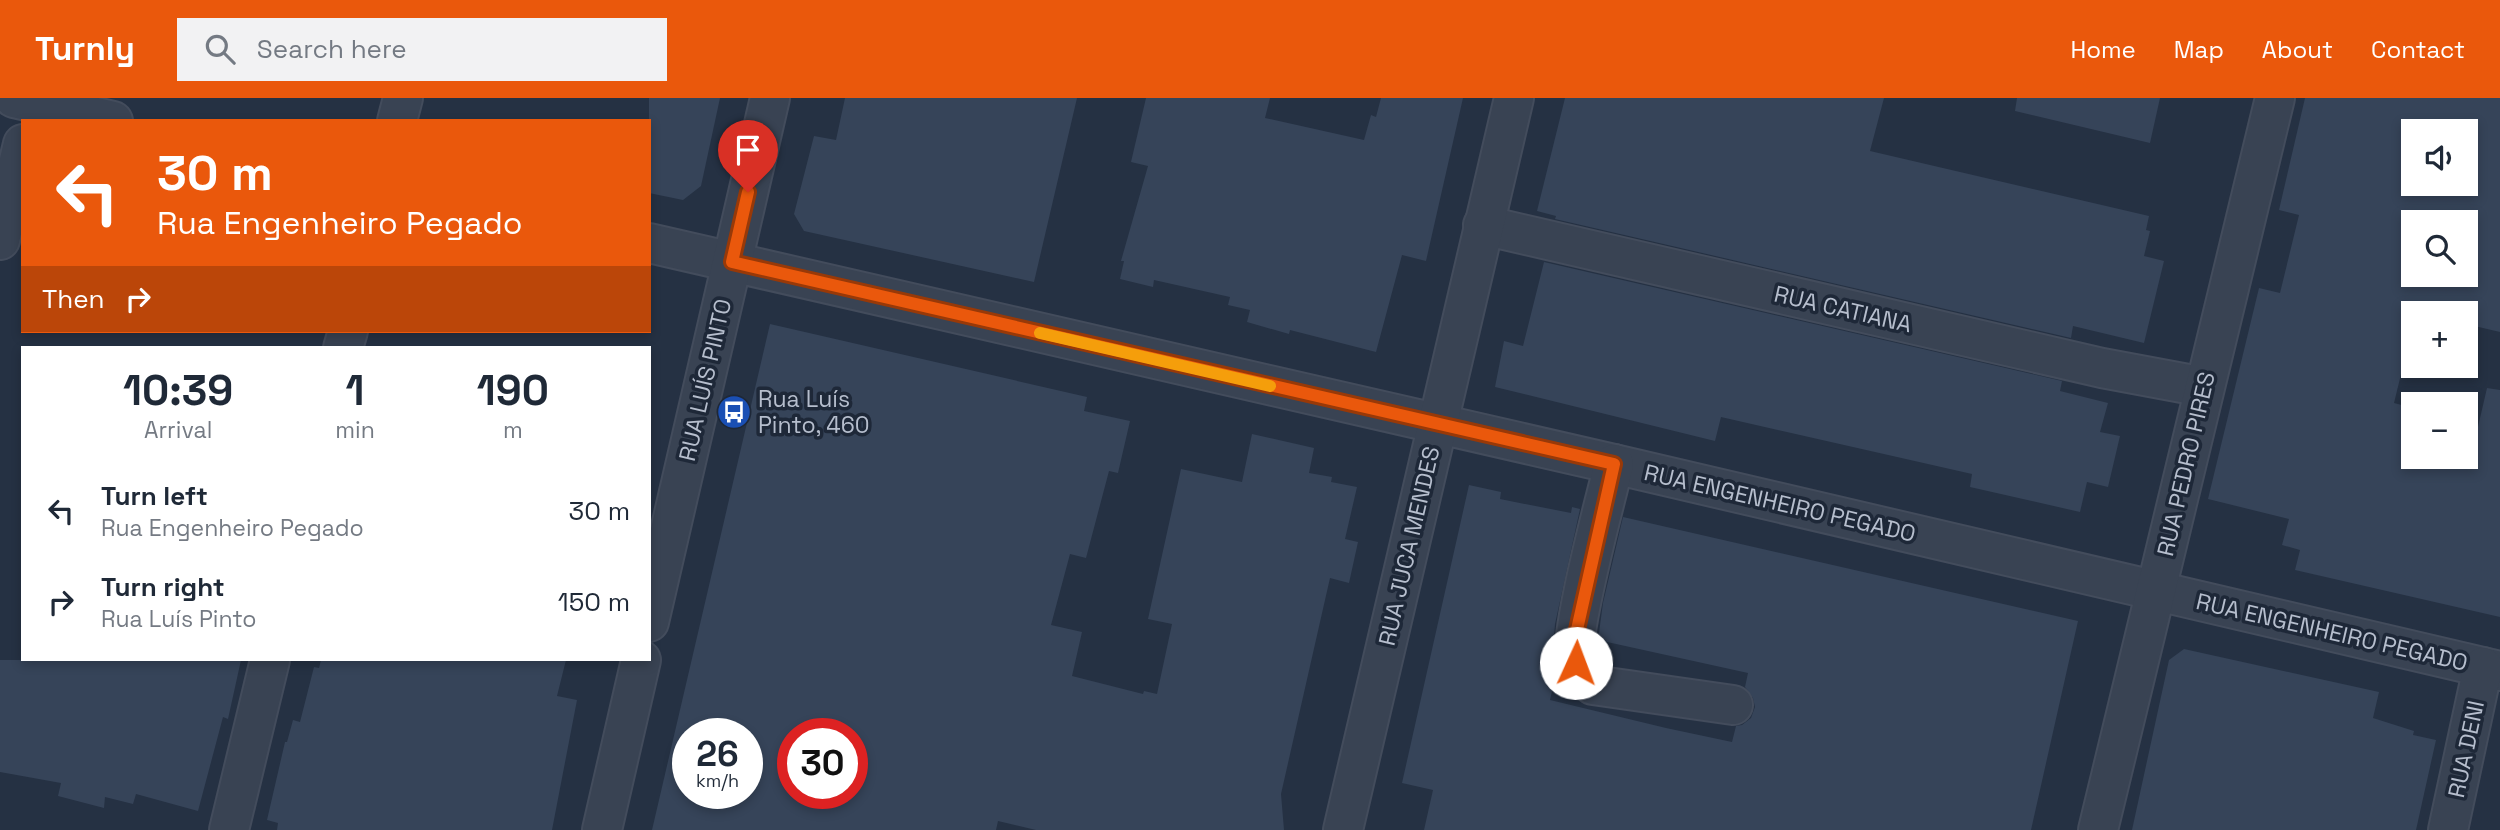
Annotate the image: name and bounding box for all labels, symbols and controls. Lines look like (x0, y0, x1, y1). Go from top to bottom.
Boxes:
search box (177, 18, 667, 81)
text: Turnly (35, 28, 135, 70)
icon: search (201, 30, 239, 68)
text: Search here (257, 32, 407, 66)
text: Home (2070, 34, 2136, 65)
text: Map (2174, 34, 2224, 65)
text: About (2262, 34, 2333, 65)
text: Contact (2371, 34, 2465, 65)
map controls (2401, 119, 2478, 469)
button: sound (2401, 119, 2478, 196)
pin (718, 120, 778, 192)
icon: arrive (729, 131, 767, 169)
text: 30 m (157, 142, 273, 204)
icon: left (42, 147, 133, 238)
text: Rua Engenheiro Pegado (157, 203, 523, 243)
button: search (2401, 210, 2478, 287)
street label: RUA CATIANA (1771, 279, 1915, 339)
icon: right (119, 280, 157, 318)
text: Then (42, 282, 105, 316)
street label: RUA LUÍS PINTO (672, 296, 738, 464)
button: + (2401, 301, 2478, 378)
text: 10:39 (123, 364, 233, 417)
text: 1 (346, 364, 365, 417)
text: 190 (477, 364, 549, 417)
street label: RUA PEDRO PIRES (2150, 369, 2222, 559)
place label: Rua Luís Pinto, 460 (758, 384, 870, 440)
button: − (2401, 392, 2478, 469)
bus stop icon: Rua Luís Pinto, 460 (715, 393, 753, 431)
text: Arrival (144, 415, 212, 445)
text: min (335, 415, 375, 445)
text: m (503, 415, 523, 445)
street label: RUA JUCA MENDES (1371, 443, 1447, 649)
street label: RUA ENGENHEIRO PEGADO (1641, 457, 1919, 549)
text: Turn left (101, 479, 208, 513)
icon: left (42, 492, 80, 530)
text: 30 m (569, 494, 630, 528)
text: Rua Engenheiro Pegado (101, 513, 364, 543)
text: Turn right (101, 570, 225, 604)
icon: right (42, 583, 80, 621)
text: 150 m (558, 585, 630, 619)
street label: RUA ENGENHEIRO PEGADO (2193, 586, 2471, 678)
text: Rua Luís Pinto (101, 604, 257, 634)
position arrow (1539, 626, 1613, 700)
street label: RUA DENI (2441, 698, 2491, 800)
speed limit sign: 30 (777, 718, 868, 809)
text: 26 (696, 732, 739, 776)
text: km/h (696, 769, 739, 792)

